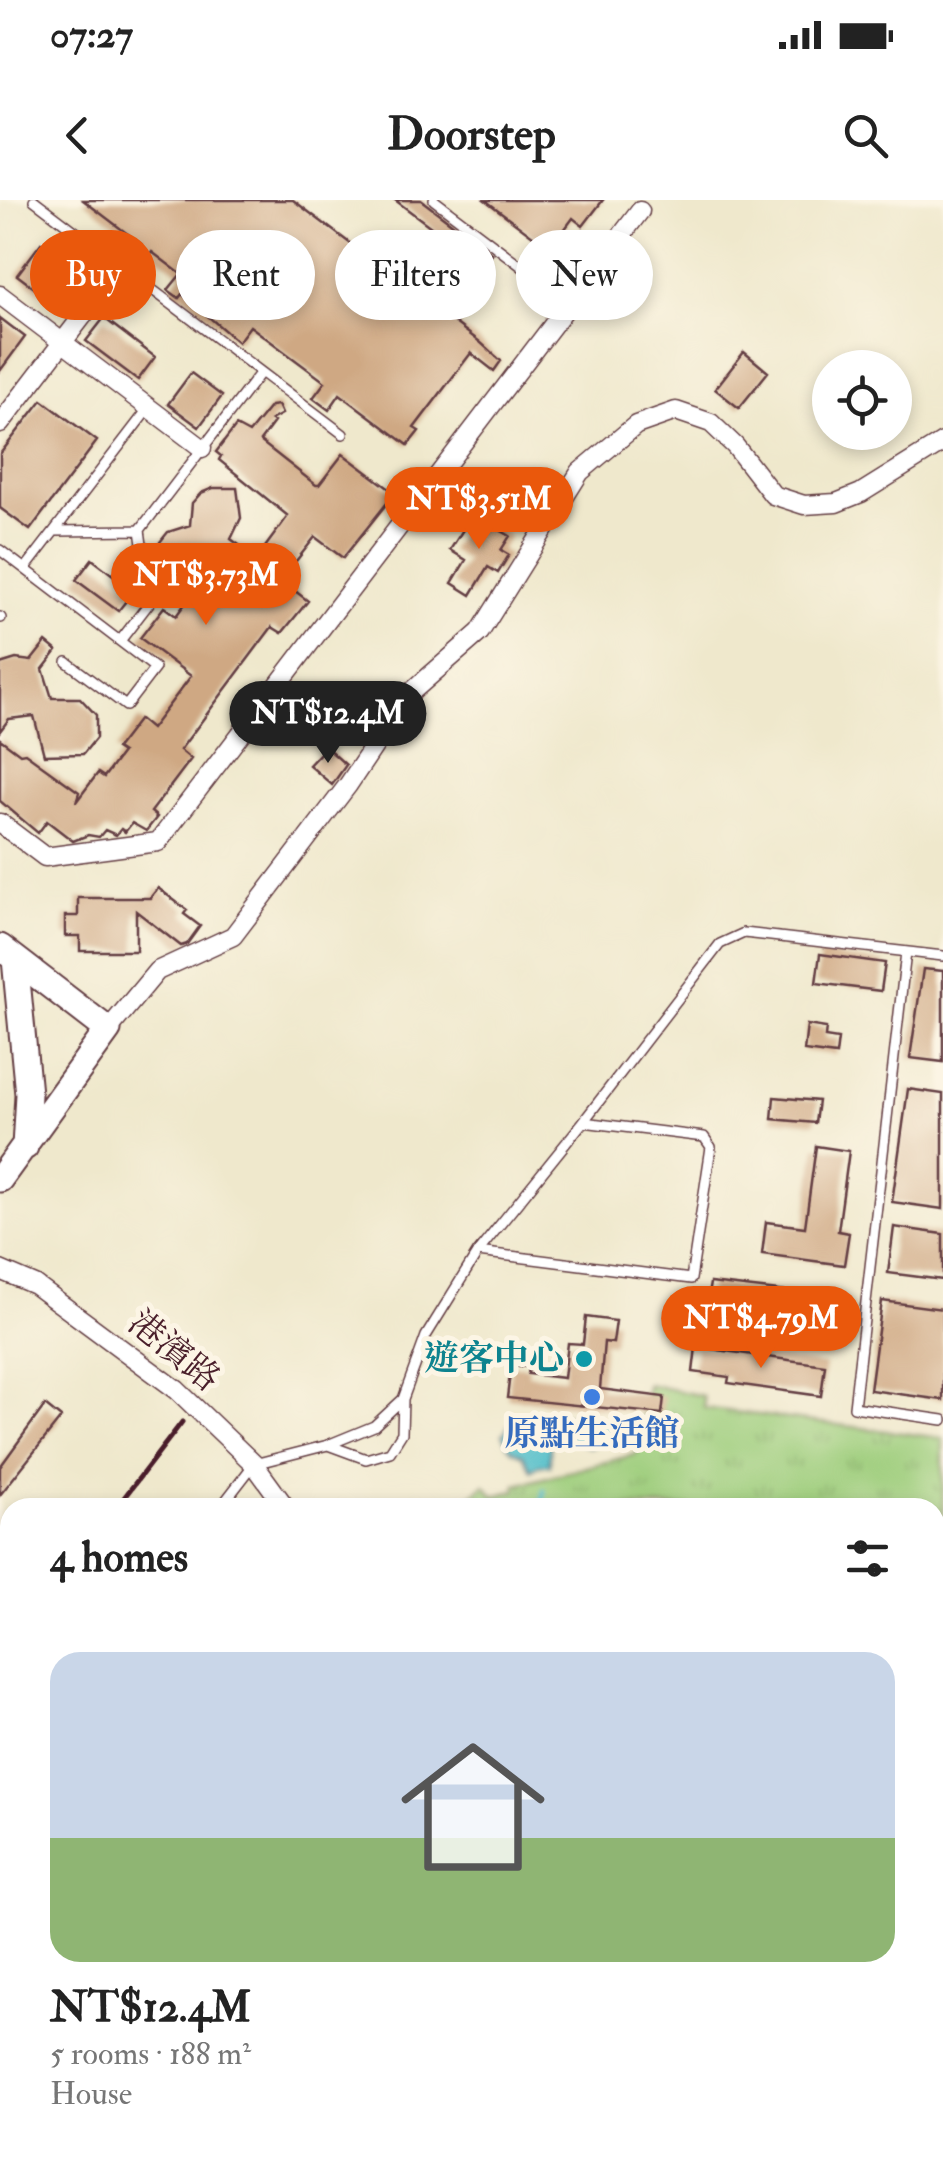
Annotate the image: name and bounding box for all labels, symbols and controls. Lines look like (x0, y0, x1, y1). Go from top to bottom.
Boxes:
text: 07:27 (50, 11, 133, 59)
text: Doorstep (387, 107, 556, 163)
icon: back (50, 108, 105, 163)
icon: search (838, 108, 893, 163)
chip: Buy (30, 230, 156, 320)
chip: Rent (176, 230, 315, 320)
chip: Filters (335, 230, 496, 320)
chip: New (516, 230, 653, 320)
map controls (812, 350, 912, 450)
button: locate (812, 350, 912, 450)
pin: NT$3.51M (376, 467, 582, 552)
text: NT$3.51M (406, 479, 552, 519)
pin: NT$3.73M (103, 543, 309, 628)
text: NT$3.73M (133, 555, 279, 595)
pin: NT$12.4M (225, 681, 431, 766)
text: NT$12.4M (251, 693, 405, 733)
pin: NT$4.79M (658, 1286, 864, 1371)
text: NT$4.79M (683, 1298, 839, 1338)
street label: 港濱路 (119, 1301, 229, 1401)
place label: 遊客中心 (424, 1337, 564, 1381)
marker: 遊客中心 (573, 1348, 595, 1370)
marker: 原點生活館 (581, 1386, 603, 1408)
place label: 原點生活館 (504, 1412, 680, 1456)
icon: filters (840, 1531, 895, 1586)
text: 4 homes (50, 1532, 188, 1584)
icon: home (383, 1717, 563, 1897)
text: NT$12.4M (50, 1982, 251, 2034)
text: 5 rooms · 188 m² (50, 2034, 251, 2074)
text: House (50, 2074, 132, 2114)

